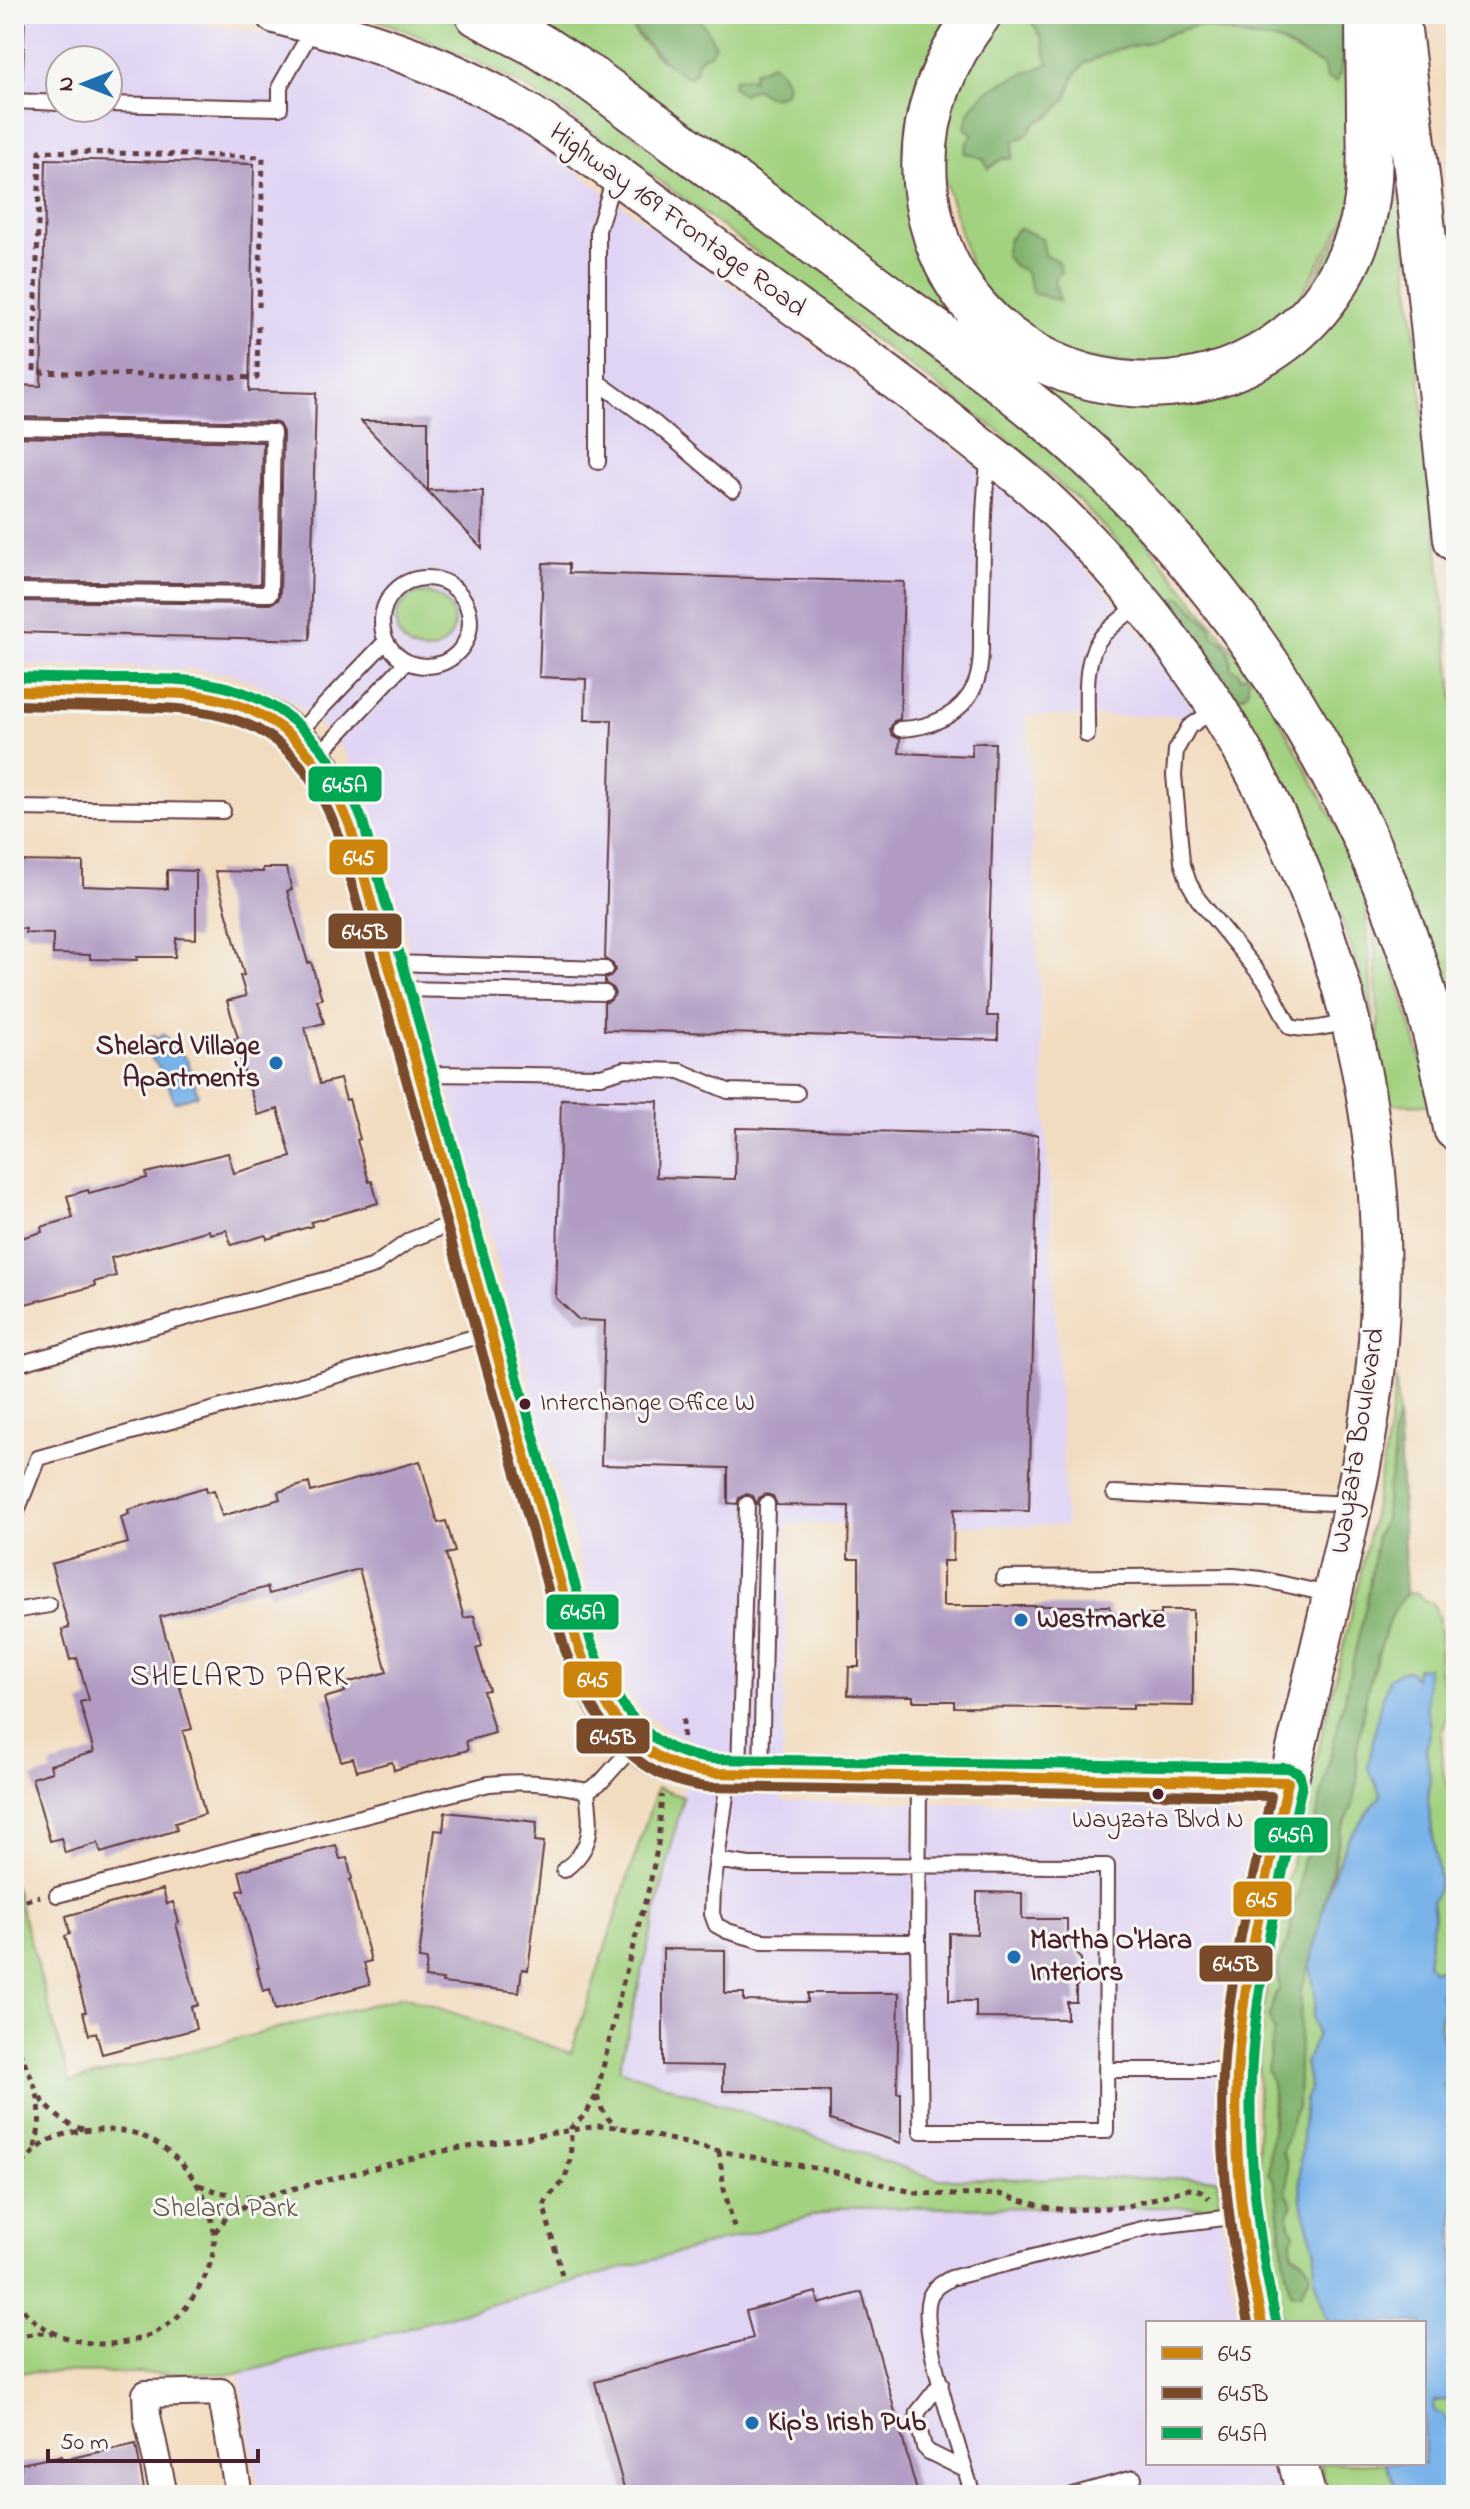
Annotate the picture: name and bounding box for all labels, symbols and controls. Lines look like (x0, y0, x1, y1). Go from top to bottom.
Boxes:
north arrow (44, 44, 124, 124)
text: N (51, 77, 83, 91)
street label: Highway 169 Frontage Road (540, 114, 814, 329)
line badge: 645A (307, 765, 383, 803)
text: 645A (323, 771, 367, 803)
line badge: 645 (328, 838, 389, 876)
text: 645 (343, 844, 375, 876)
line badge: 645B (327, 912, 403, 950)
text: 645B (342, 918, 388, 950)
place label: Shelard Village Apartments (96, 1027, 261, 1100)
marker: Shelard Village Apartments (267, 1054, 285, 1072)
street label: Wayzata Boulevard (1321, 1325, 1397, 1557)
place label: Interchange Office W (540, 1385, 755, 1423)
marker: Interchange Office W (517, 1396, 533, 1412)
line badge: 645A (545, 1593, 620, 1631)
text: 645A (561, 1598, 605, 1630)
place label: Westmarke (1037, 1600, 1167, 1641)
marker: Westmarke (1012, 1611, 1030, 1629)
district label: SHELARD PARK (130, 1656, 350, 1700)
line badge: 645 (562, 1660, 623, 1699)
text: 645 (577, 1666, 609, 1698)
line badge: 645B (575, 1717, 651, 1755)
text: 645B (590, 1723, 636, 1755)
marker: Wayzata Blvd N (1150, 1786, 1166, 1802)
place label: Wayzata Blvd N (1072, 1802, 1244, 1840)
line badge: 645A (1253, 1816, 1329, 1854)
text: 645A (1269, 1821, 1313, 1853)
line badge: 645 (1232, 1880, 1293, 1918)
text: 645 (1246, 1886, 1278, 1918)
place label: Martha O'Hara Interiors (1030, 1921, 1192, 1994)
line badge: 645B (1198, 1944, 1274, 1983)
marker: Martha O'Hara Interiors (1005, 1948, 1023, 1966)
text: 645B (1213, 1950, 1259, 1982)
park label: Shelard Park (152, 2189, 299, 2230)
legend (1146, 2321, 1426, 2465)
text: 645 (1218, 2338, 1252, 2373)
text: 645B (1218, 2378, 1268, 2413)
place label: Kip's Irish Pub (768, 2403, 926, 2444)
scale bar (48, 2413, 258, 2463)
marker: Kip's Irish Pub (743, 2414, 761, 2432)
text: 645A (1218, 2418, 1267, 2453)
text: 50 m (60, 2426, 109, 2461)

